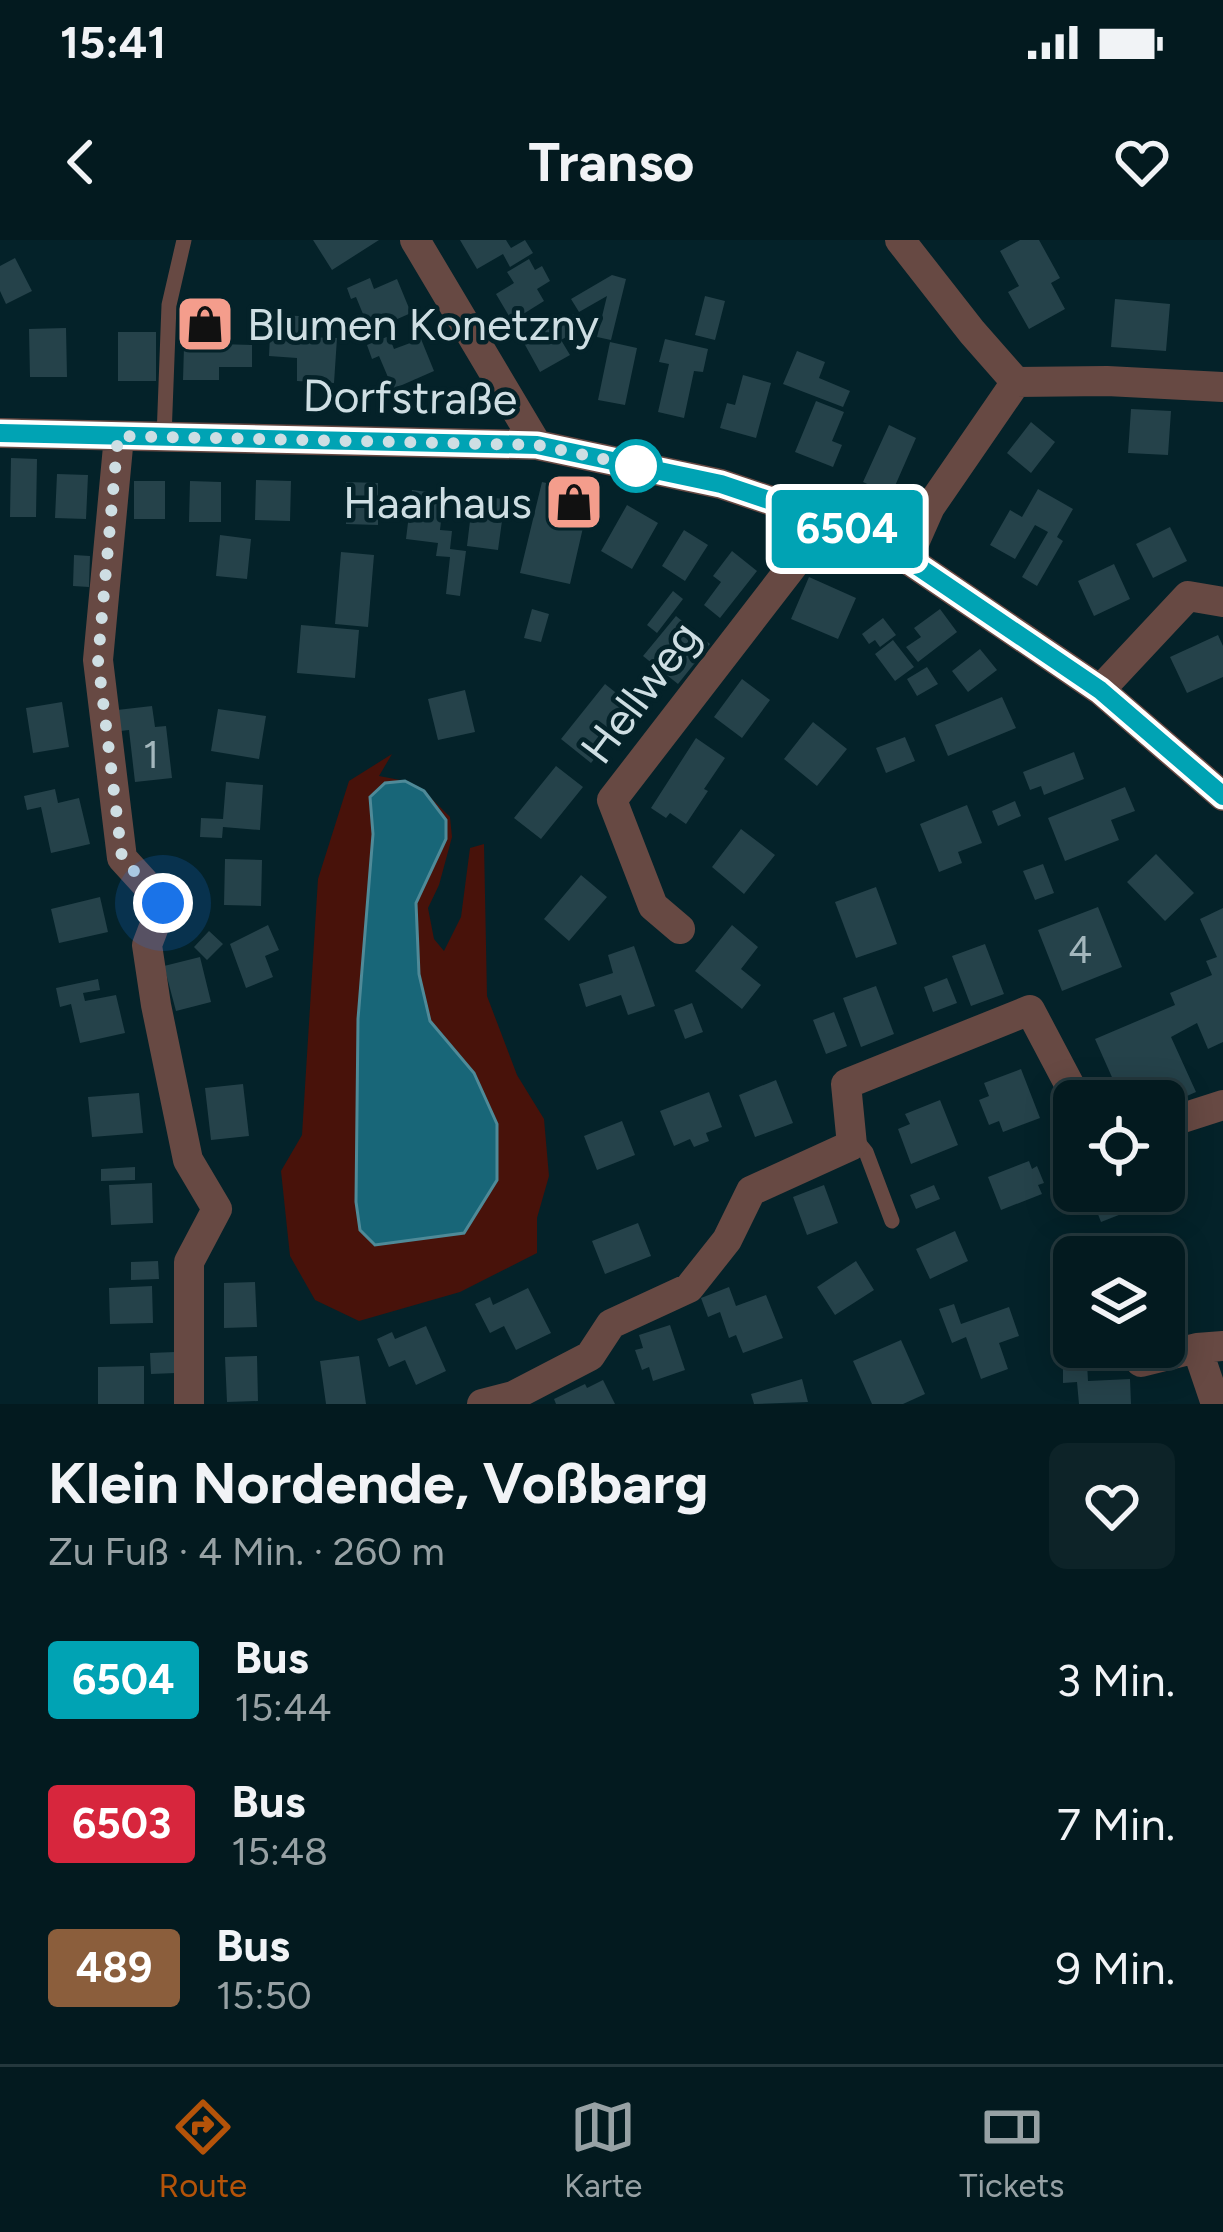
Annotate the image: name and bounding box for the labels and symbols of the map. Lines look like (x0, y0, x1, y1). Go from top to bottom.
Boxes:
shop icon: Blumen Konetzny (174, 293, 236, 355)
place label: Blumen Konetzny (247, 297, 599, 351)
street label: Dorfstraße (302, 368, 518, 426)
unlabelled marker (611, 441, 661, 491)
shop icon: Haarhaus (543, 471, 605, 533)
place label: Haarhaus (343, 475, 532, 529)
line badge: 6504 (763, 490, 931, 568)
street label: Hellweg (569, 610, 711, 774)
house number: 1 (143, 731, 159, 778)
your location (133, 873, 193, 933)
house number: 4 (1068, 926, 1092, 973)

